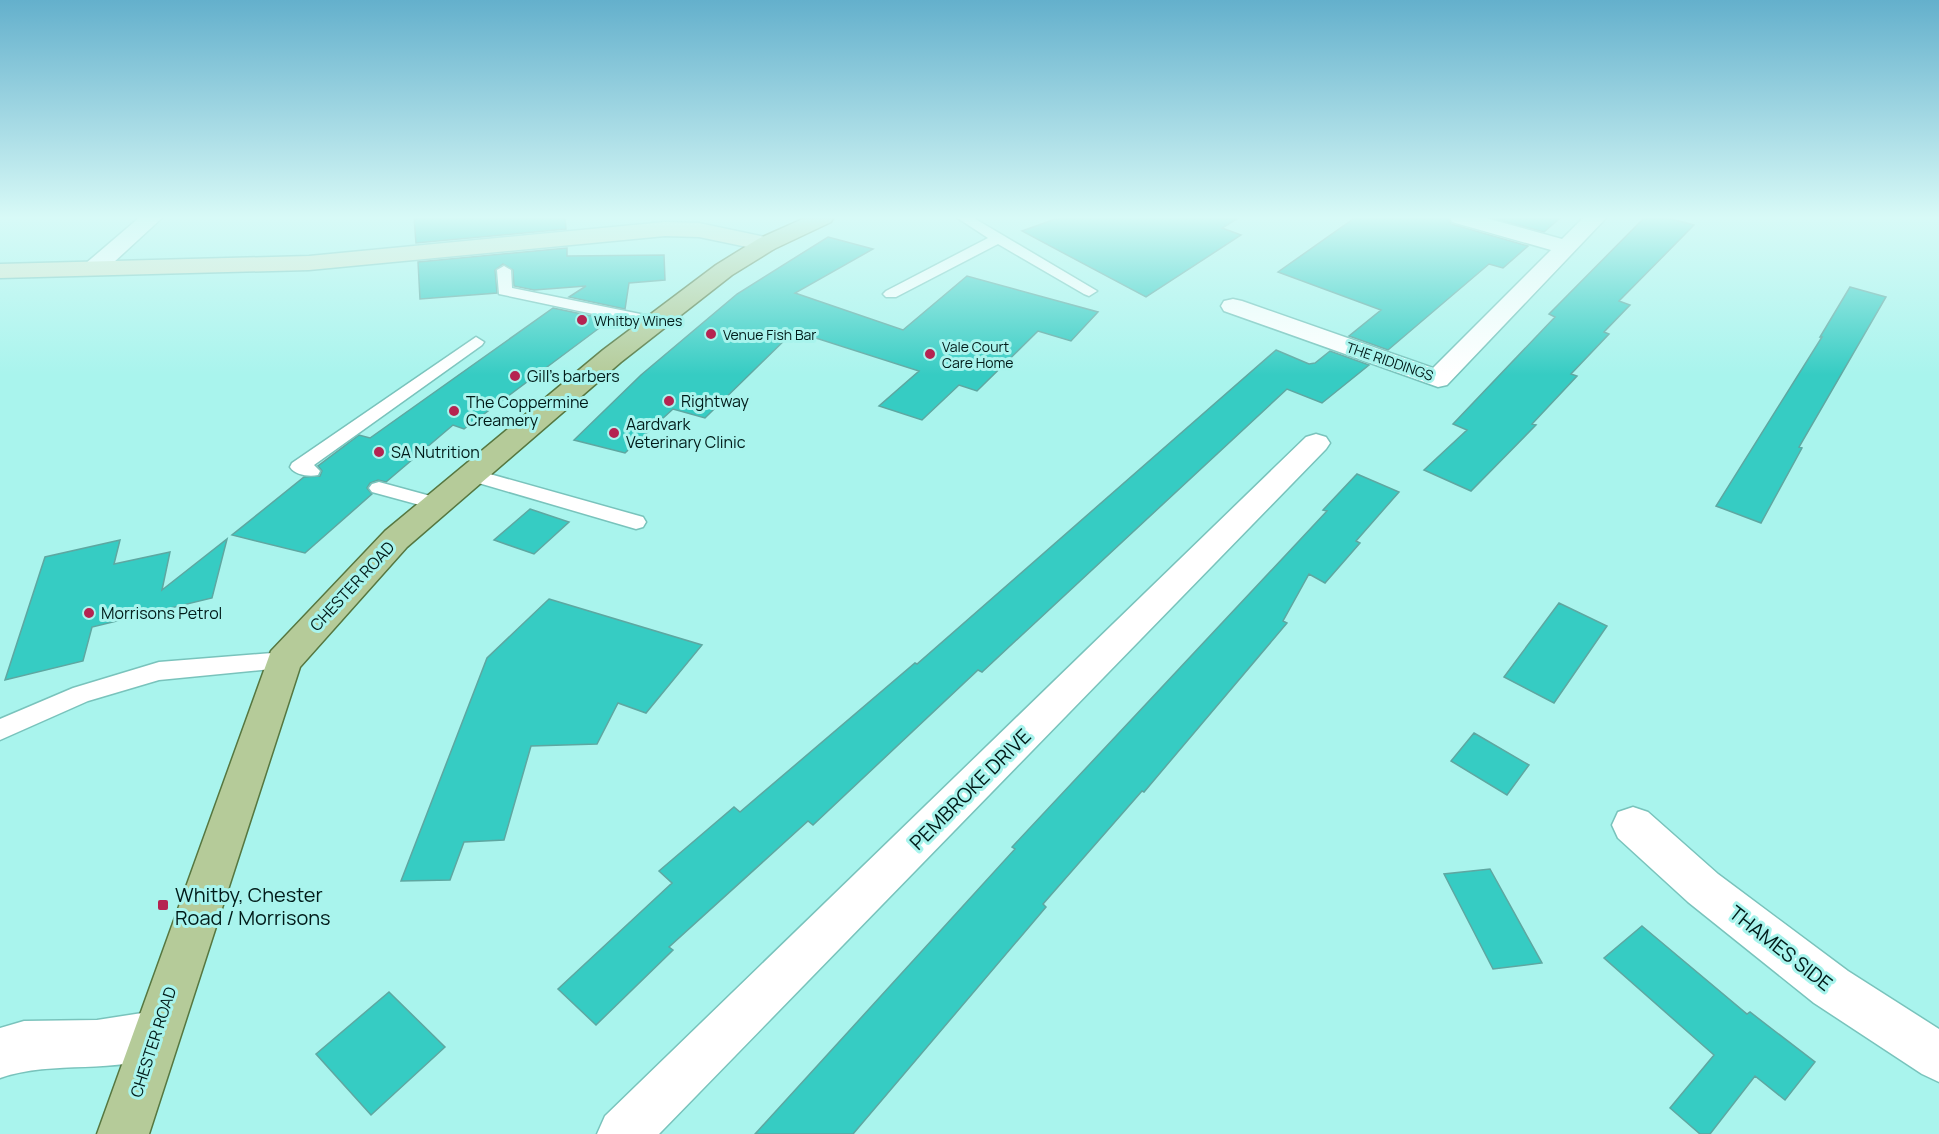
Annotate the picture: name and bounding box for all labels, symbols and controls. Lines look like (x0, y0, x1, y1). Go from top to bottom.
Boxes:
place label: Whitby Wines (594, 311, 682, 330)
marker: Whitby Wines (575, 313, 589, 327)
place label: Venue Fish Bar (723, 325, 816, 344)
marker: Venue Fish Bar (704, 327, 718, 341)
place label: Vale Court Care Home (942, 337, 1014, 372)
street label: THE RIDDINGS (1344, 337, 1436, 385)
marker: Vale Court Care Home (923, 347, 937, 361)
place label: Gill's barbers (527, 365, 620, 387)
marker: Gill's barbers (508, 369, 522, 383)
place label: Rightway (681, 390, 749, 412)
place label: The Coppermine Creamery (466, 391, 589, 431)
marker: Rightway (662, 394, 676, 408)
marker: The Coppermine Creamery (447, 404, 461, 418)
place label: Aardvark Veterinary Clinic (626, 413, 746, 453)
marker: Aardvark Veterinary Clinic (607, 426, 621, 440)
place label: SA Nutrition (391, 441, 480, 463)
marker: SA Nutrition (372, 445, 386, 459)
street label: CHESTER ROAD (305, 536, 399, 636)
place label: Morrisons Petrol (101, 602, 222, 624)
marker: Morrisons Petrol (82, 606, 96, 620)
street label: PEMBROKE DRIVE (903, 722, 1037, 856)
place label: Whitby, Chester Road / Morrisons (175, 881, 331, 931)
marker: Whitby, Chester Road / Morrisons (156, 898, 170, 912)
street label: THAMES SIDE (1724, 899, 1838, 997)
street label: CHESTER ROAD (125, 984, 181, 1100)

